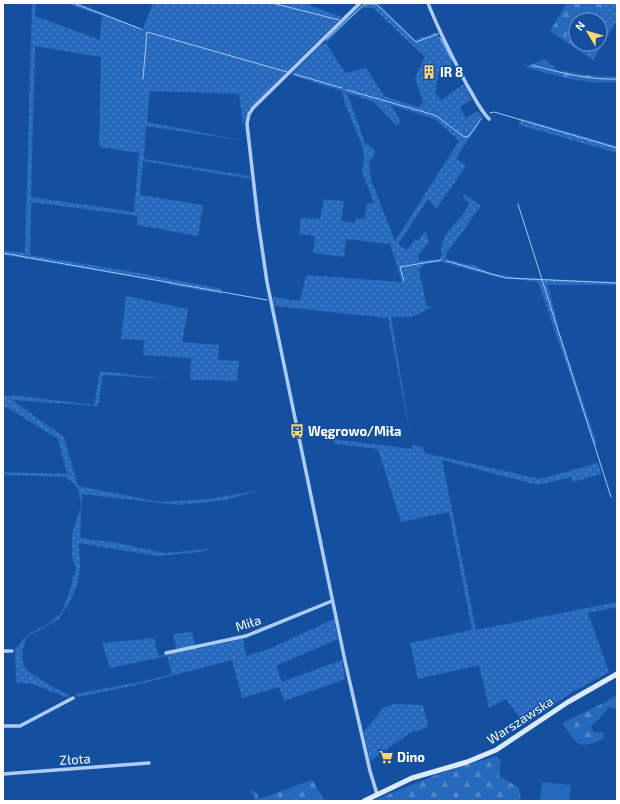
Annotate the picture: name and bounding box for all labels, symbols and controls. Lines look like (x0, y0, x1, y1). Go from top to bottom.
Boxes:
north arrow (568, 12, 608, 52)
text: N (572, 18, 587, 33)
building icon: IR 8 (421, 64, 437, 80)
place label: IR 8 (440, 64, 463, 80)
bus stop icon: Węgrowo/Miła (289, 423, 305, 439)
place label: Węgrowo/Miła (308, 423, 402, 439)
street label: Miła (233, 611, 263, 635)
street label: Warszawska (484, 693, 556, 747)
supermarket icon: Dino (378, 749, 394, 765)
place label: Dino (397, 749, 425, 765)
street label: Złota (59, 750, 91, 768)

